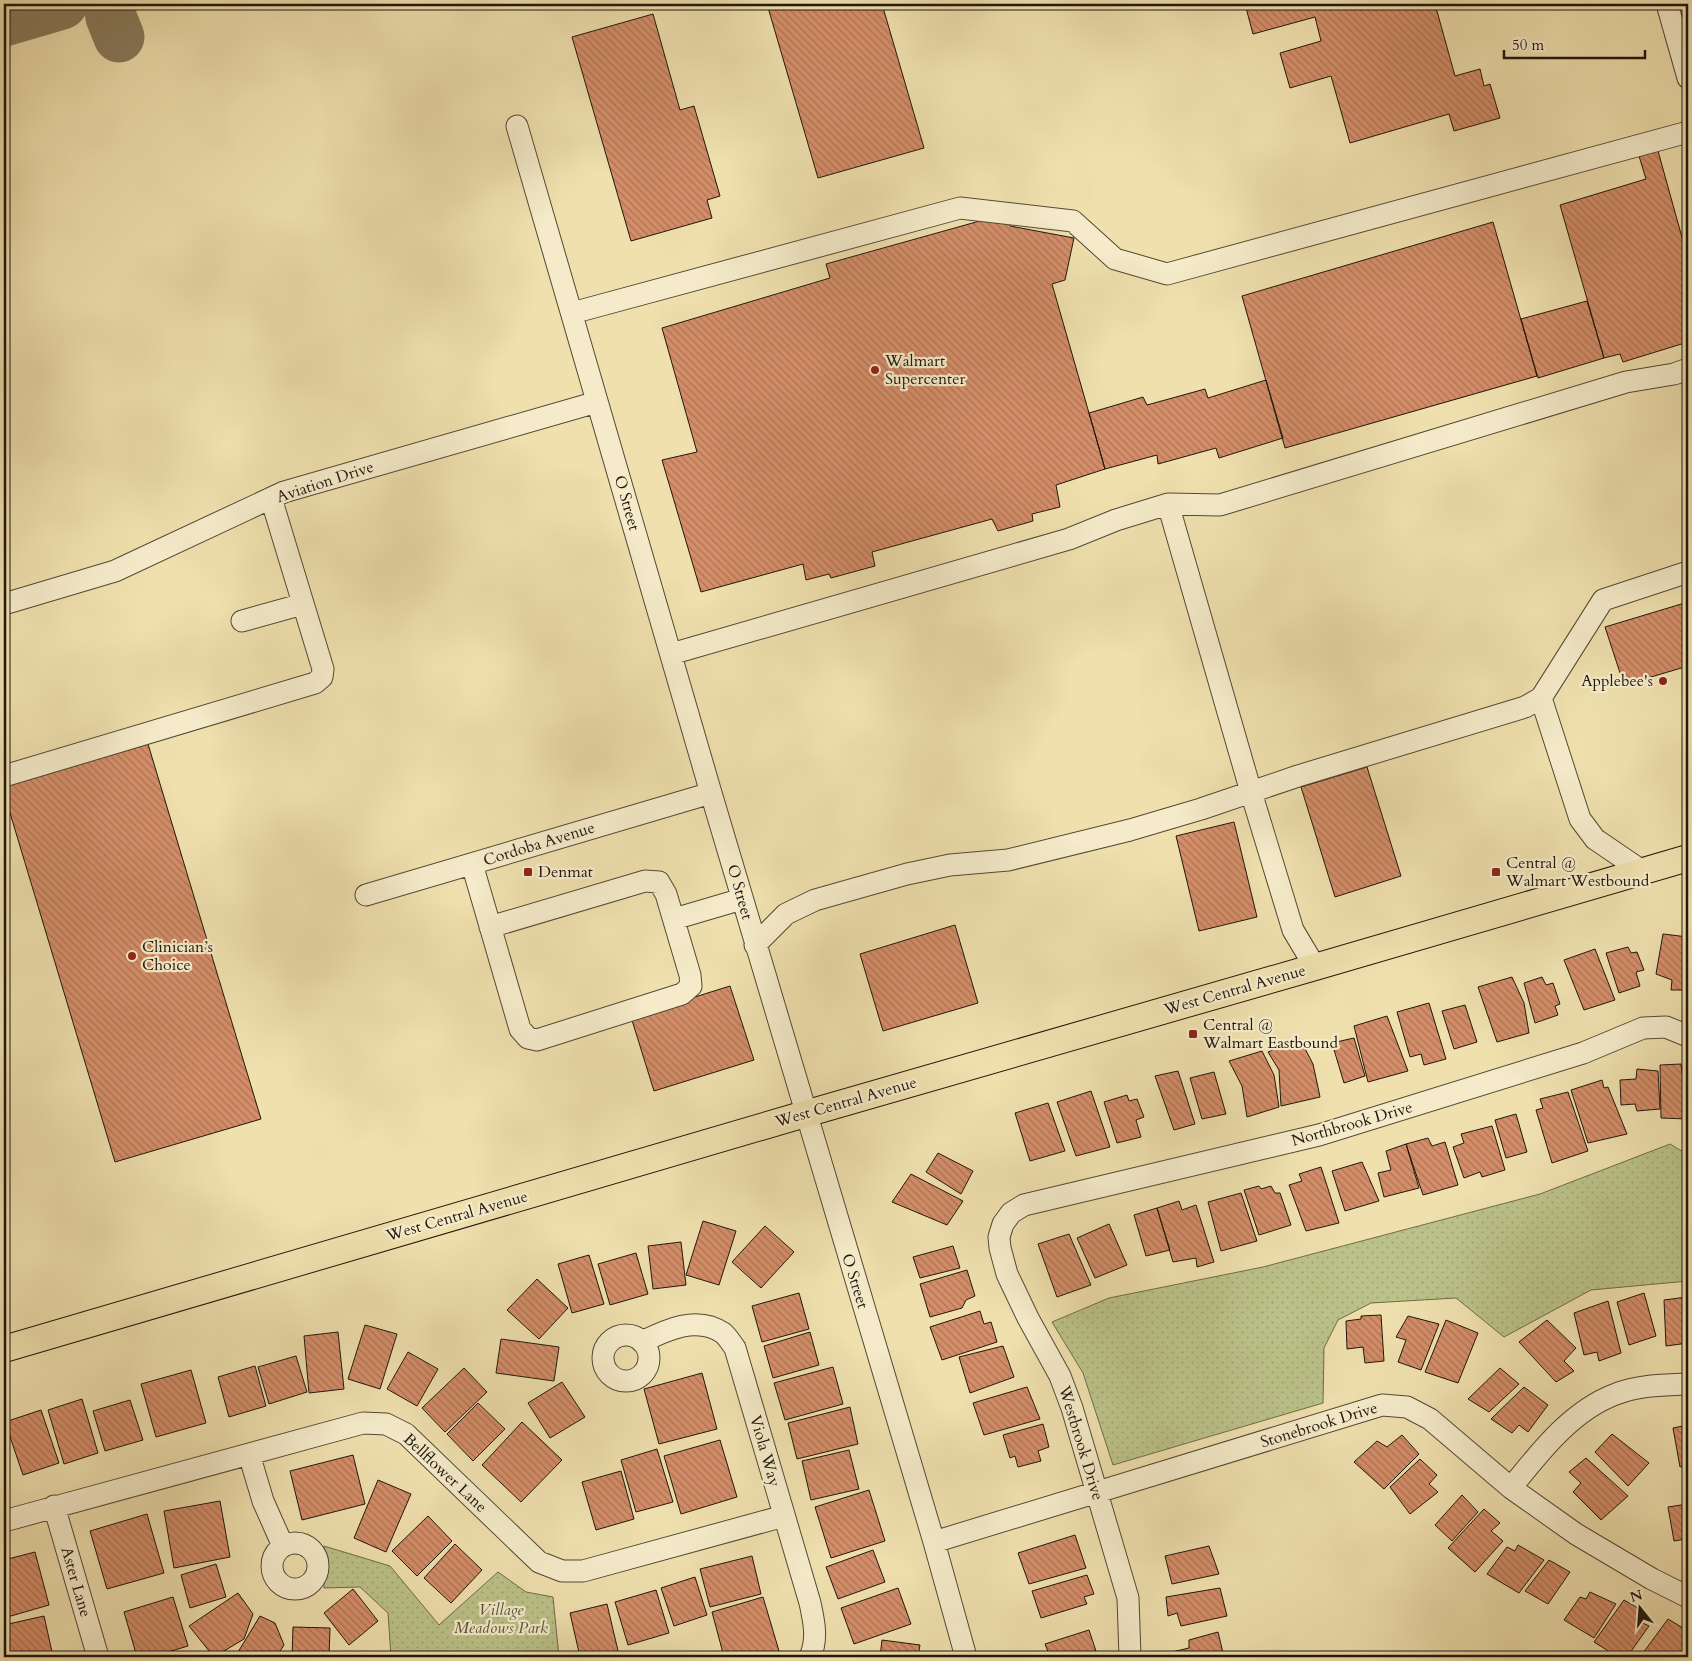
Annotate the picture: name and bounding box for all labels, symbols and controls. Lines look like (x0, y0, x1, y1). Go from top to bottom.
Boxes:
scale bar (1504, 28, 1646, 60)
text: 50 m (1512, 35, 1544, 55)
place label: Walmart Supercenter (884, 350, 965, 390)
marker: Walmart Supercenter (869, 364, 881, 376)
street label: Aviation Drive (273, 456, 377, 508)
street label: O Street (609, 473, 645, 533)
place label: Applebee's (1581, 670, 1653, 692)
marker: Applebee's (1657, 675, 1669, 687)
street label: Cordoba Avenue (481, 817, 597, 871)
place label: Central @ Walmart Westbound (1505, 852, 1650, 892)
place label: Denmat (538, 861, 593, 883)
street label: O Street (722, 862, 758, 922)
marker: Denmat (522, 866, 534, 878)
marker: Central @ Walmart Westbound (1490, 866, 1502, 878)
place label: Clinician’s Choice (142, 936, 213, 976)
marker: Clinician’s Choice (126, 950, 138, 962)
street label: West Central Avenue (1161, 959, 1308, 1021)
place label: Central @ Walmart Eastbound (1202, 1014, 1339, 1054)
marker: Central @ Walmart Eastbound (1187, 1028, 1199, 1040)
street label: West Central Avenue (772, 1071, 919, 1133)
street label: Northbrook Drive (1289, 1096, 1415, 1152)
street label: West Central Avenue (383, 1185, 530, 1247)
street label: O Street (836, 1251, 874, 1311)
street label: Westbrook Drive (1053, 1382, 1109, 1503)
street label: Stonebrook Drive (1258, 1397, 1380, 1453)
street label: Viola Way (744, 1413, 786, 1490)
street label: Bellflower Lane (398, 1428, 492, 1518)
street label: Aster Lane (55, 1544, 97, 1620)
north arrow (1614, 1584, 1664, 1634)
text: N (1628, 1585, 1645, 1607)
park label: Village Meadows Park (454, 1599, 548, 1639)

